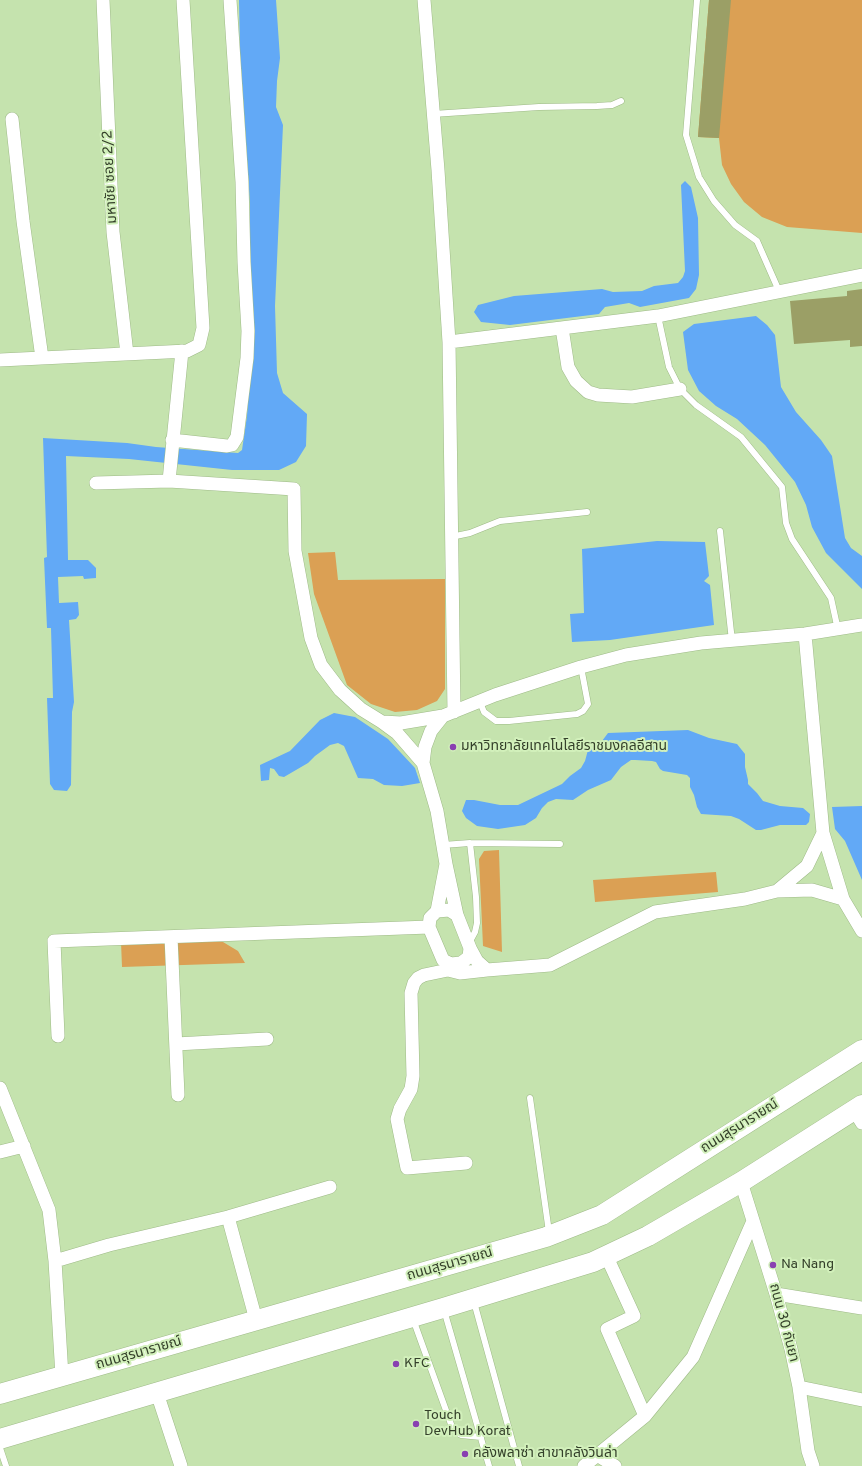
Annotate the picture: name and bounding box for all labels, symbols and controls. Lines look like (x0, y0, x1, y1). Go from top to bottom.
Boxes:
street label: มหาชัย ซอย 2/2 (100, 130, 122, 224)
place label: มหาวิทยาลัยเทคโนโลยีราชมงคลอีสาน (461, 739, 667, 755)
marker: มหาวิทยาลัยเทคโนโลยีราชมงคลอีสาน (448, 742, 458, 752)
street label: ถนนสุรนารายณ์ (698, 1096, 782, 1158)
street label: ถนนสุรนารายณ์ (405, 1245, 495, 1285)
place label: Na Nang (781, 1257, 834, 1273)
marker: Na Nang (768, 1260, 778, 1270)
street label: ถนน 30 กันยา (764, 1282, 802, 1364)
street label: ถนนสุรนารายณ์ (94, 1334, 184, 1374)
place label: KFC (404, 1356, 430, 1372)
marker: KFC (391, 1359, 401, 1369)
place label: Touch DevHub Korat (424, 1408, 511, 1440)
marker: Touch DevHub Korat (411, 1419, 421, 1429)
place label: คลังพลาซ่า สาขาคลังวินล่า (473, 1446, 618, 1462)
marker: คลังพลาซ่า สาขาคลังวินล่า (460, 1449, 470, 1459)

